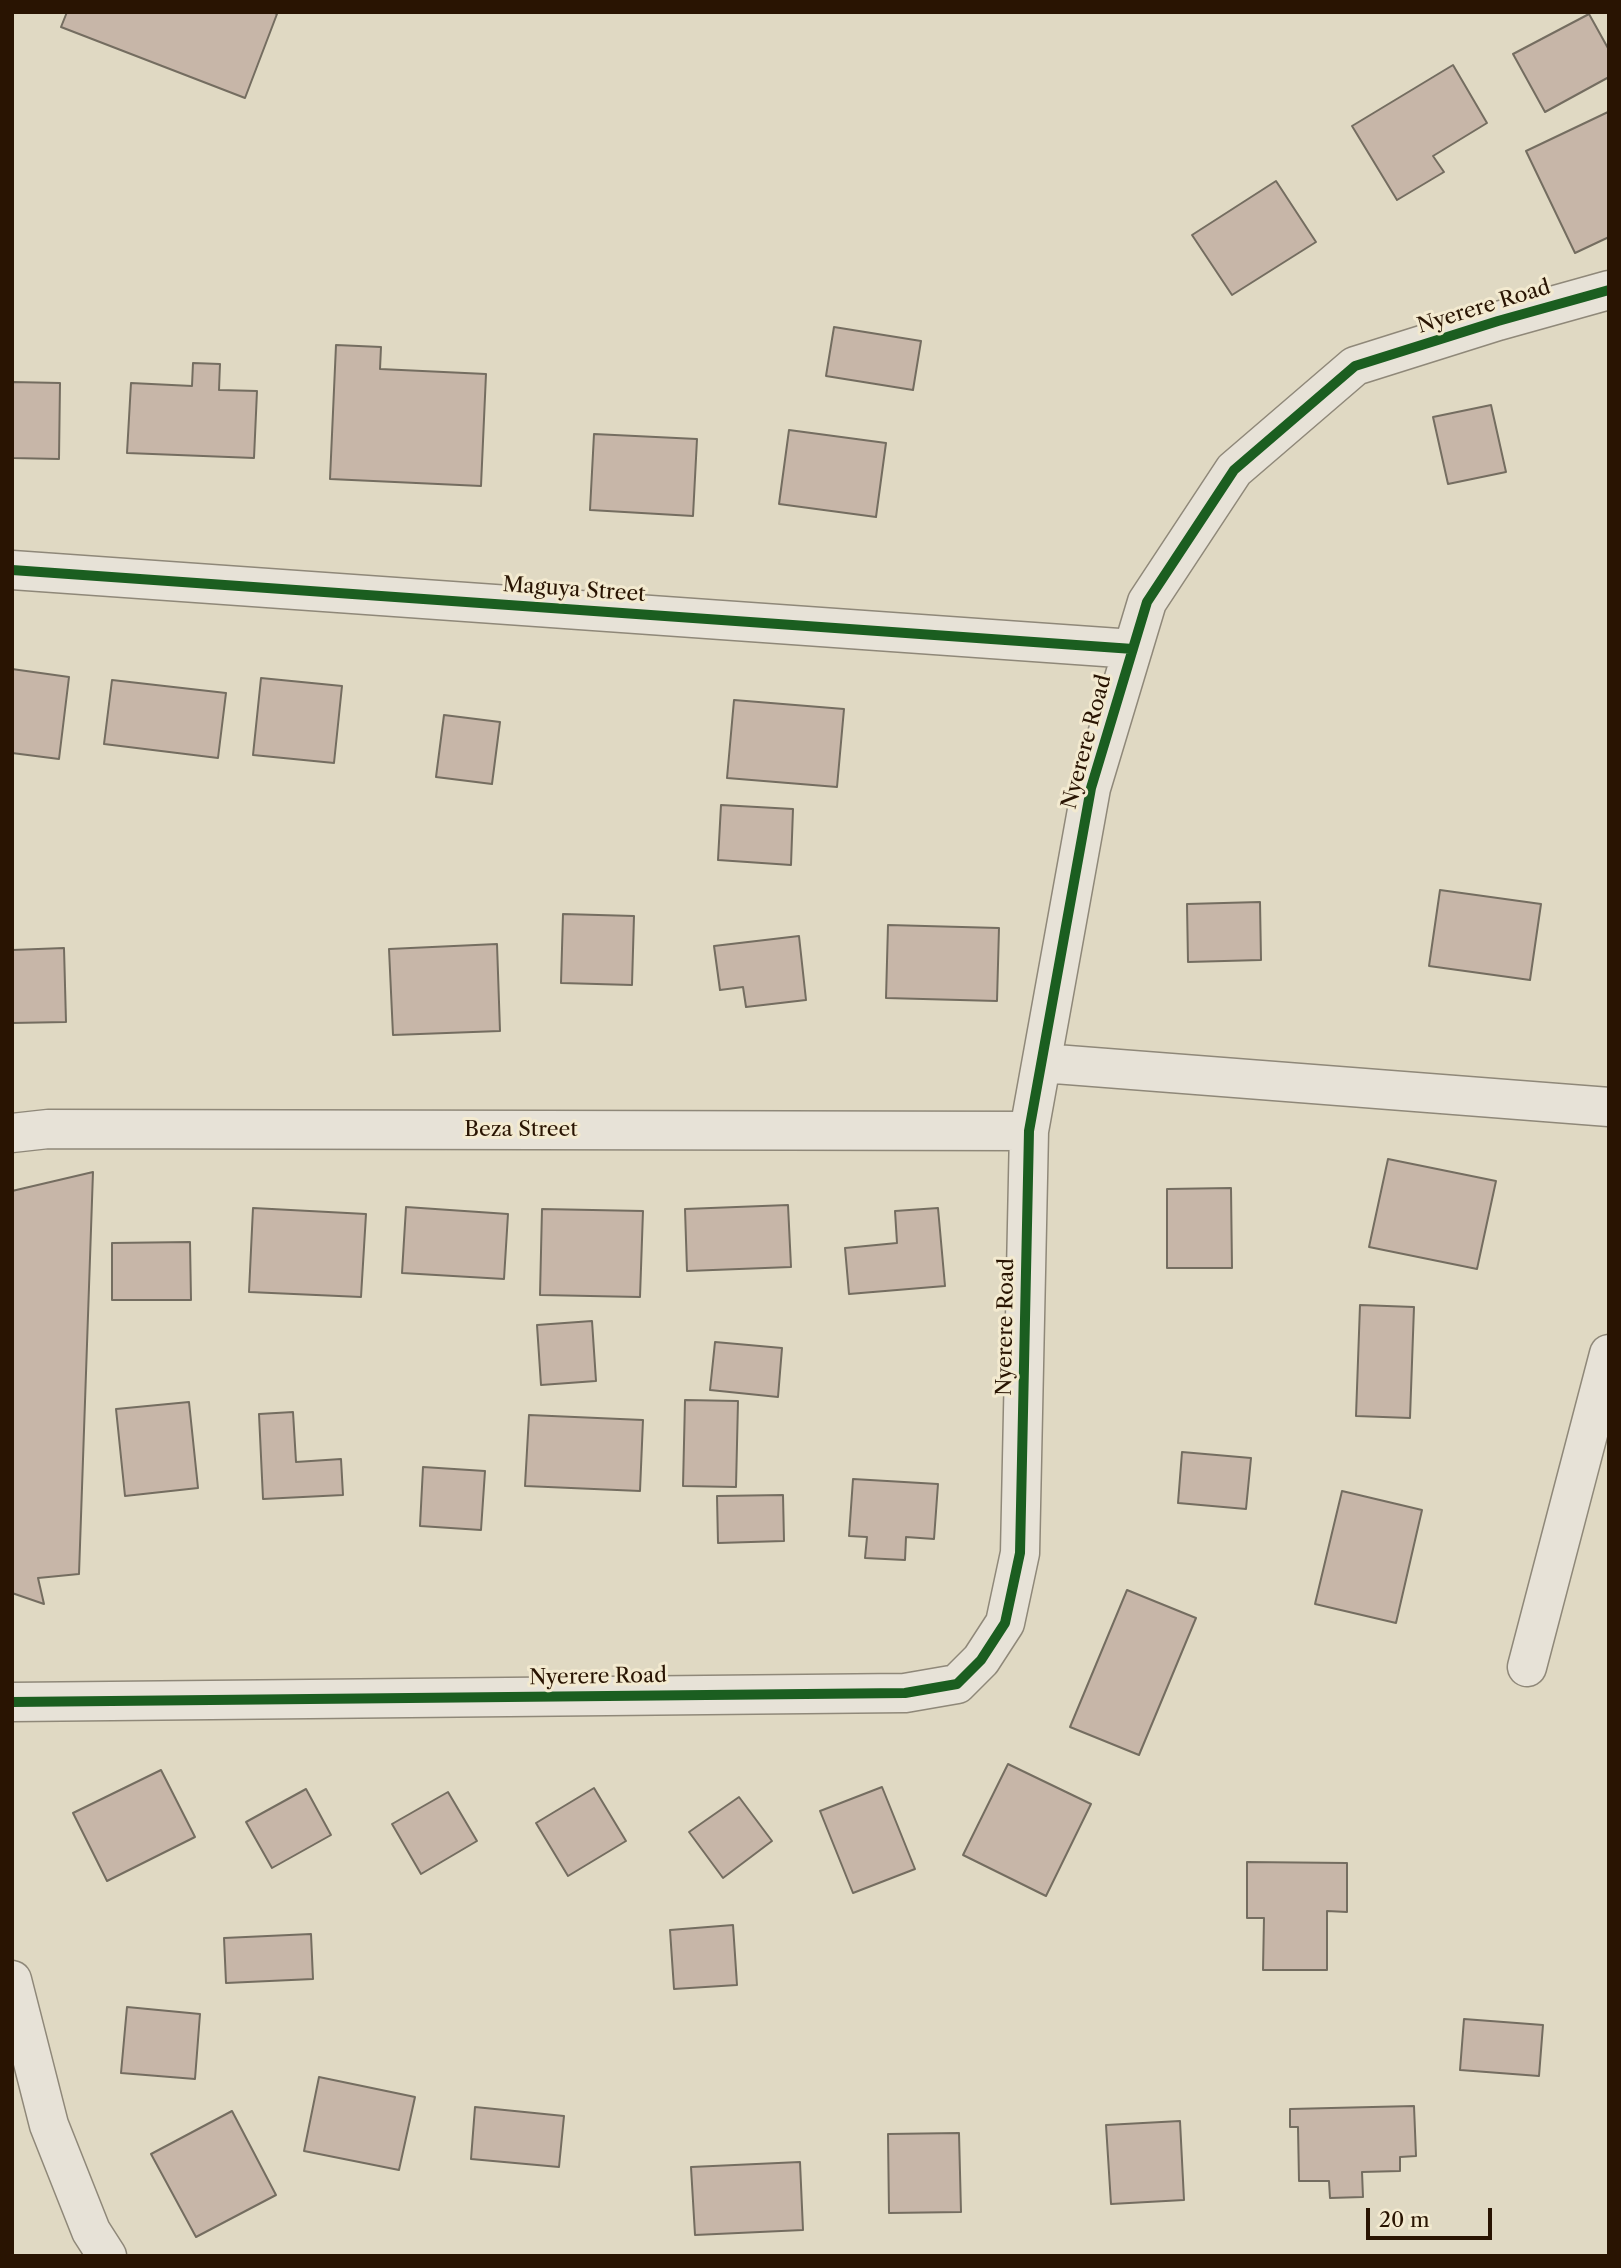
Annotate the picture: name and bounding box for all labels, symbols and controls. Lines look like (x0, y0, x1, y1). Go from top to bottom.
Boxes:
street label: Nyerere Road (1414, 275, 1554, 339)
street label: Maguya Street (502, 572, 646, 608)
street label: Nyerere Road (1057, 672, 1117, 812)
street label: Beza Street (464, 1117, 578, 1143)
street label: Nyerere Road (992, 1258, 1020, 1396)
street label: Nyerere Road (529, 1663, 667, 1691)
scale bar (1369, 2194, 1495, 2238)
text: 20 m (1379, 2207, 1430, 2232)

